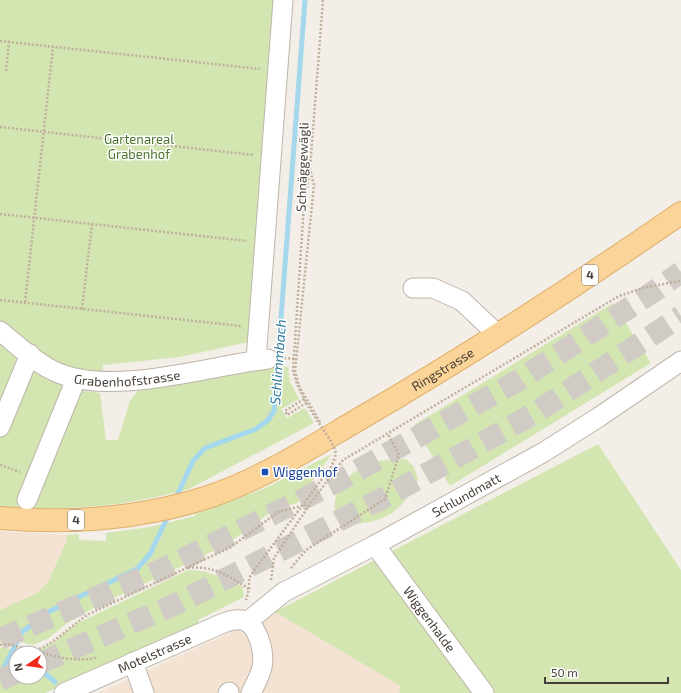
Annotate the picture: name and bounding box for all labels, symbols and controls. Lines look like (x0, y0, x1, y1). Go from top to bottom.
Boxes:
street label: Schnäggewägli (292, 122, 312, 212)
park label: Gartenareal Grabenhof (104, 131, 174, 162)
road number: 4 (582, 265, 598, 285)
water label: Schlimmbach (266, 319, 289, 405)
street label: Ringstrasse (408, 344, 477, 394)
street label: Grabenhofstrasse (73, 367, 181, 390)
place label: Wiggenhof (273, 464, 338, 480)
marker: Wiggenhof (260, 467, 270, 477)
street label: Schlundmatt (429, 470, 503, 520)
road number: 4 (68, 510, 84, 530)
street label: Wiggenhalde (400, 583, 459, 655)
street label: Motelstrasse (115, 630, 194, 676)
north arrow (8, 645, 48, 685)
scale bar (545, 659, 668, 685)
text: N (11, 662, 25, 673)
text: 50 m (551, 665, 578, 679)

